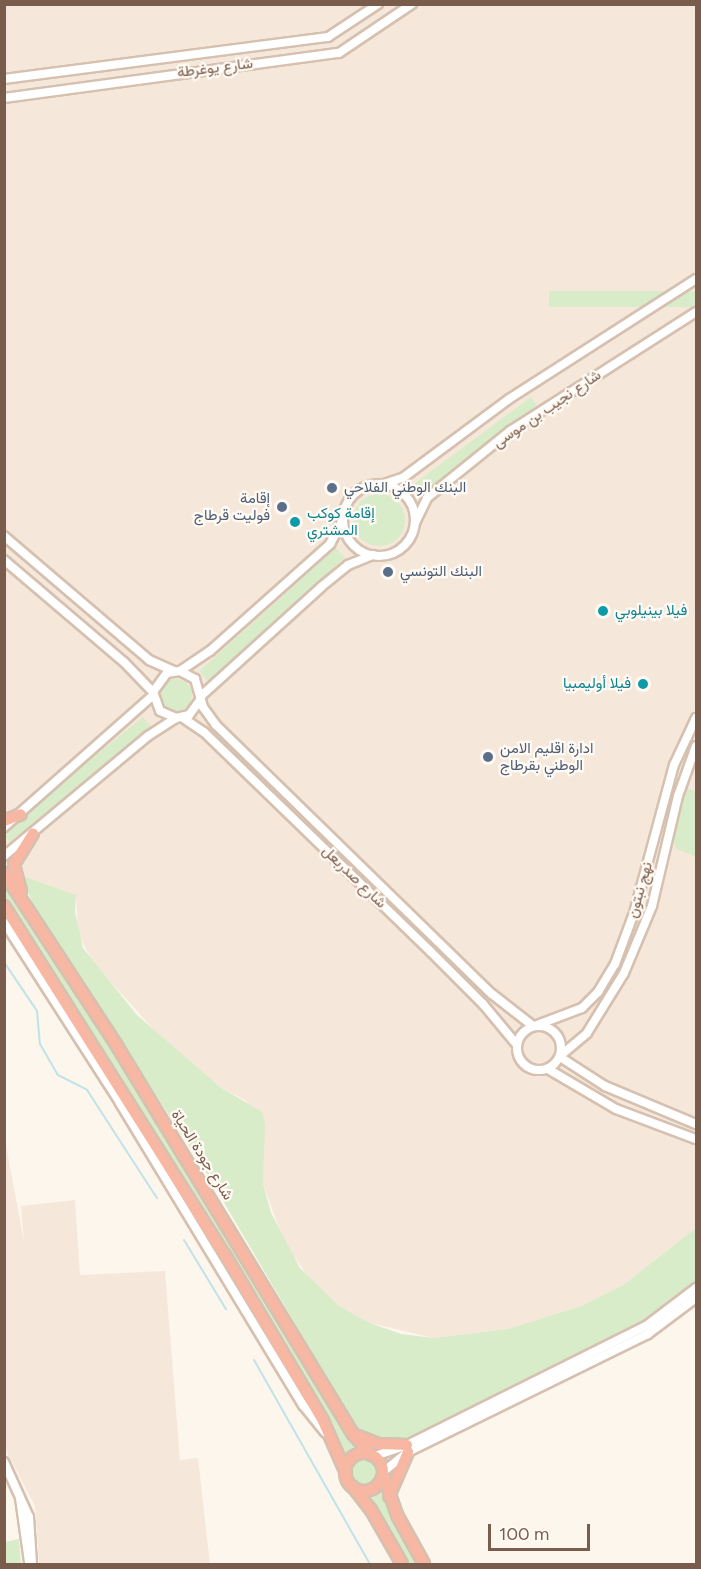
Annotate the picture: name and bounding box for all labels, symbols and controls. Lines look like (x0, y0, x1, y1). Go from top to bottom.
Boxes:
street label: شارع يوغرطة (176, 54, 254, 82)
street label: شارع نجيب بن موسى (489, 366, 605, 452)
place label: البنك الوطني الفلاحي (344, 479, 466, 497)
marker: البنك الوطني الفلاحي (325, 481, 339, 495)
place label: إقامة فوليت قرطاج (194, 489, 270, 524)
marker: إقامة فوليت قرطاج (275, 500, 289, 514)
place label: إقامة كوكب المشتري (307, 504, 375, 539)
marker: إقامة كوكب المشتري (288, 515, 302, 529)
place label: البنك التونسي (400, 563, 482, 581)
marker: البنك التونسي (381, 565, 395, 579)
place label: فيلا بينيلوبي (615, 602, 687, 620)
marker: فيلا بينيلوبي (596, 604, 610, 618)
place label: فيلا أوليمبيا (563, 675, 631, 693)
marker: فيلا أوليمبيا (636, 677, 650, 691)
place label: ادارة اقليم الامن الوطني بقرطاج (500, 739, 593, 774)
marker: ادارة اقليم الامن الوطني بقرطاج (481, 750, 495, 764)
street label: شارع صدربعل (318, 842, 390, 912)
street label: نهج نبتون (623, 860, 657, 920)
street label: شارع جودة الحياة (167, 1107, 237, 1203)
scale bar (491, 1512, 593, 1550)
text: 100 m (499, 1523, 549, 1545)

